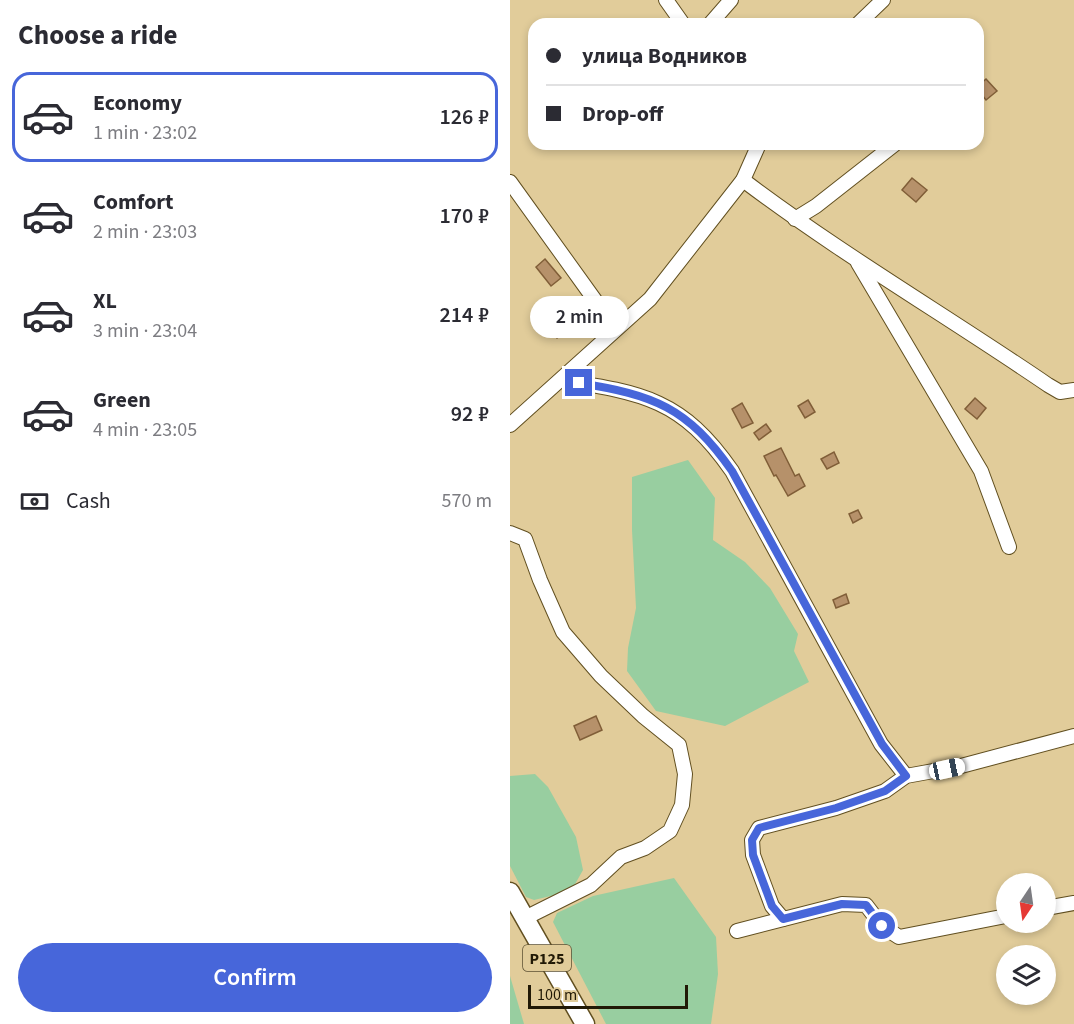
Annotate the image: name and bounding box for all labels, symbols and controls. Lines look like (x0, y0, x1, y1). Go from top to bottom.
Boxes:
text: Choose a ride (18, 16, 178, 55)
text: улица Водников (582, 40, 747, 72)
text: Economy (93, 87, 182, 119)
icon: car (21, 90, 75, 144)
text: Drop-off (582, 98, 663, 130)
text: 126 ₽ (439, 101, 489, 133)
text: 1 min · 23:02 (93, 119, 197, 147)
text: Comfort (93, 186, 174, 218)
icon: car (21, 189, 75, 243)
text: 170 ₽ (439, 200, 489, 232)
text: 2 min · 23:03 (93, 218, 197, 246)
text: XL (93, 285, 117, 317)
icon: car (21, 288, 75, 342)
callout: 2 min (530, 296, 628, 338)
text: 214 ₽ (439, 299, 489, 331)
text: 2 min (556, 303, 603, 331)
text: 3 min · 23:04 (93, 317, 197, 345)
route end (565, 369, 592, 396)
text: Green (93, 384, 151, 416)
icon: car (21, 387, 75, 441)
text: 92 ₽ (451, 398, 489, 430)
text: 4 min · 23:05 (93, 416, 197, 444)
icon: cash (18, 485, 51, 518)
text: Cash (66, 485, 111, 517)
text: 570 m (442, 487, 492, 515)
car (928, 756, 966, 782)
north arrow (996, 873, 1056, 933)
map controls (996, 873, 1056, 1005)
route start (868, 912, 895, 939)
button: Confirm (18, 943, 492, 1012)
road number: Р125 (523, 945, 571, 971)
button: layers (996, 945, 1056, 1005)
scale bar (528, 982, 688, 1010)
text: 100 m (537, 984, 577, 1006)

